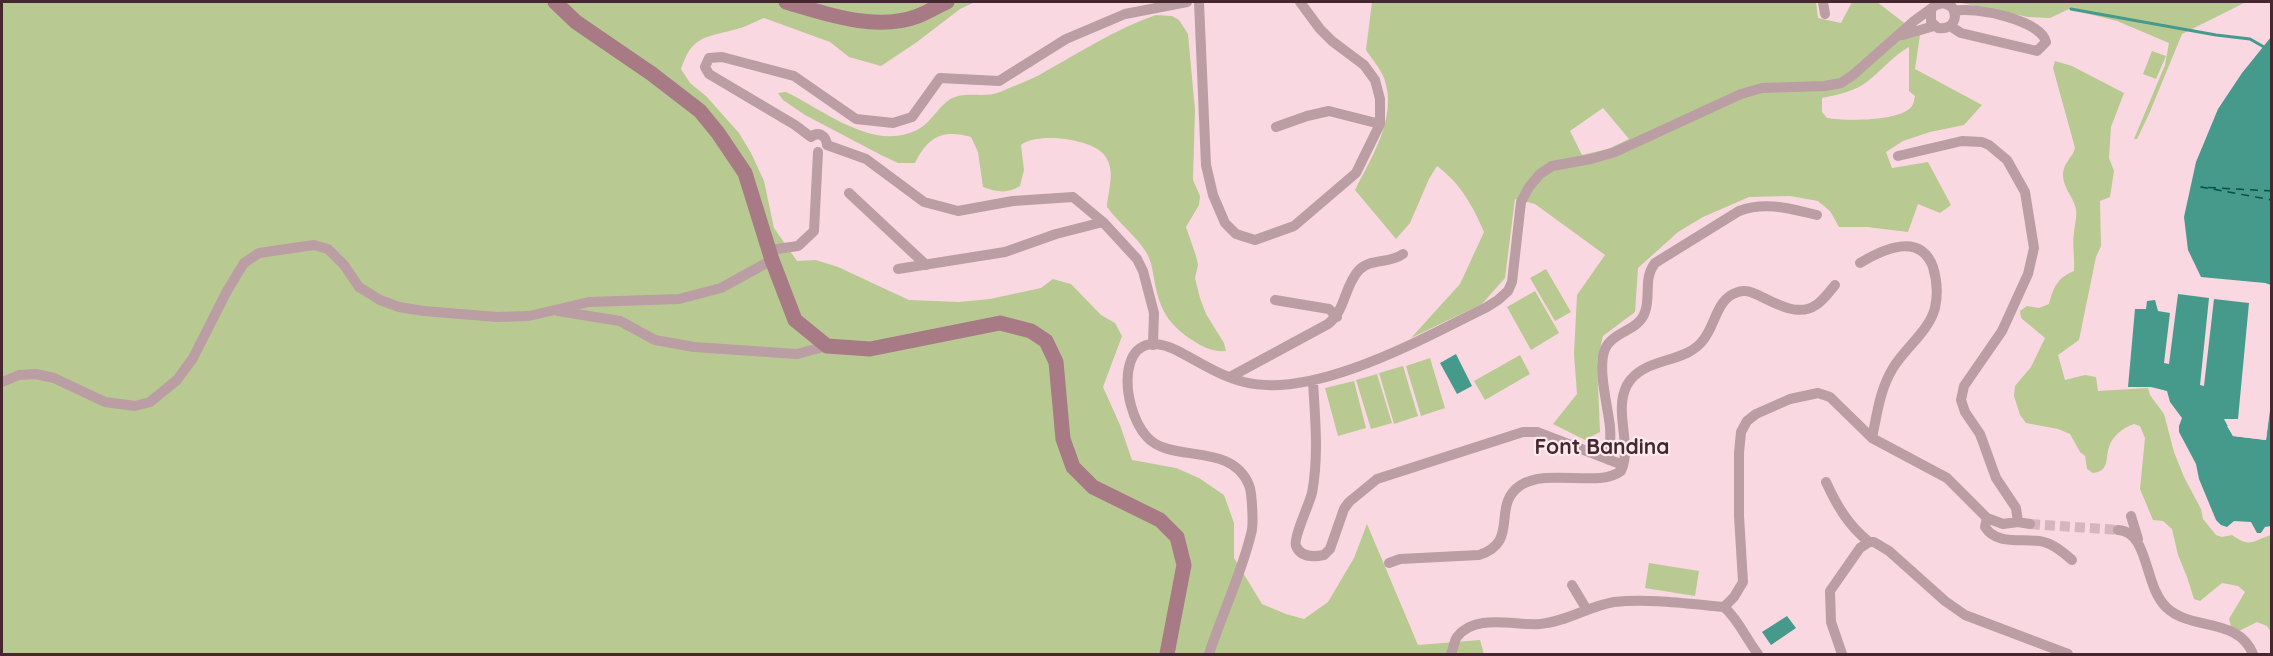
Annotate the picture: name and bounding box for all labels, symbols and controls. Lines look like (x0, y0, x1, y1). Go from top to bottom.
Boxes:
district label: Font Bandina (1535, 435, 1669, 461)

